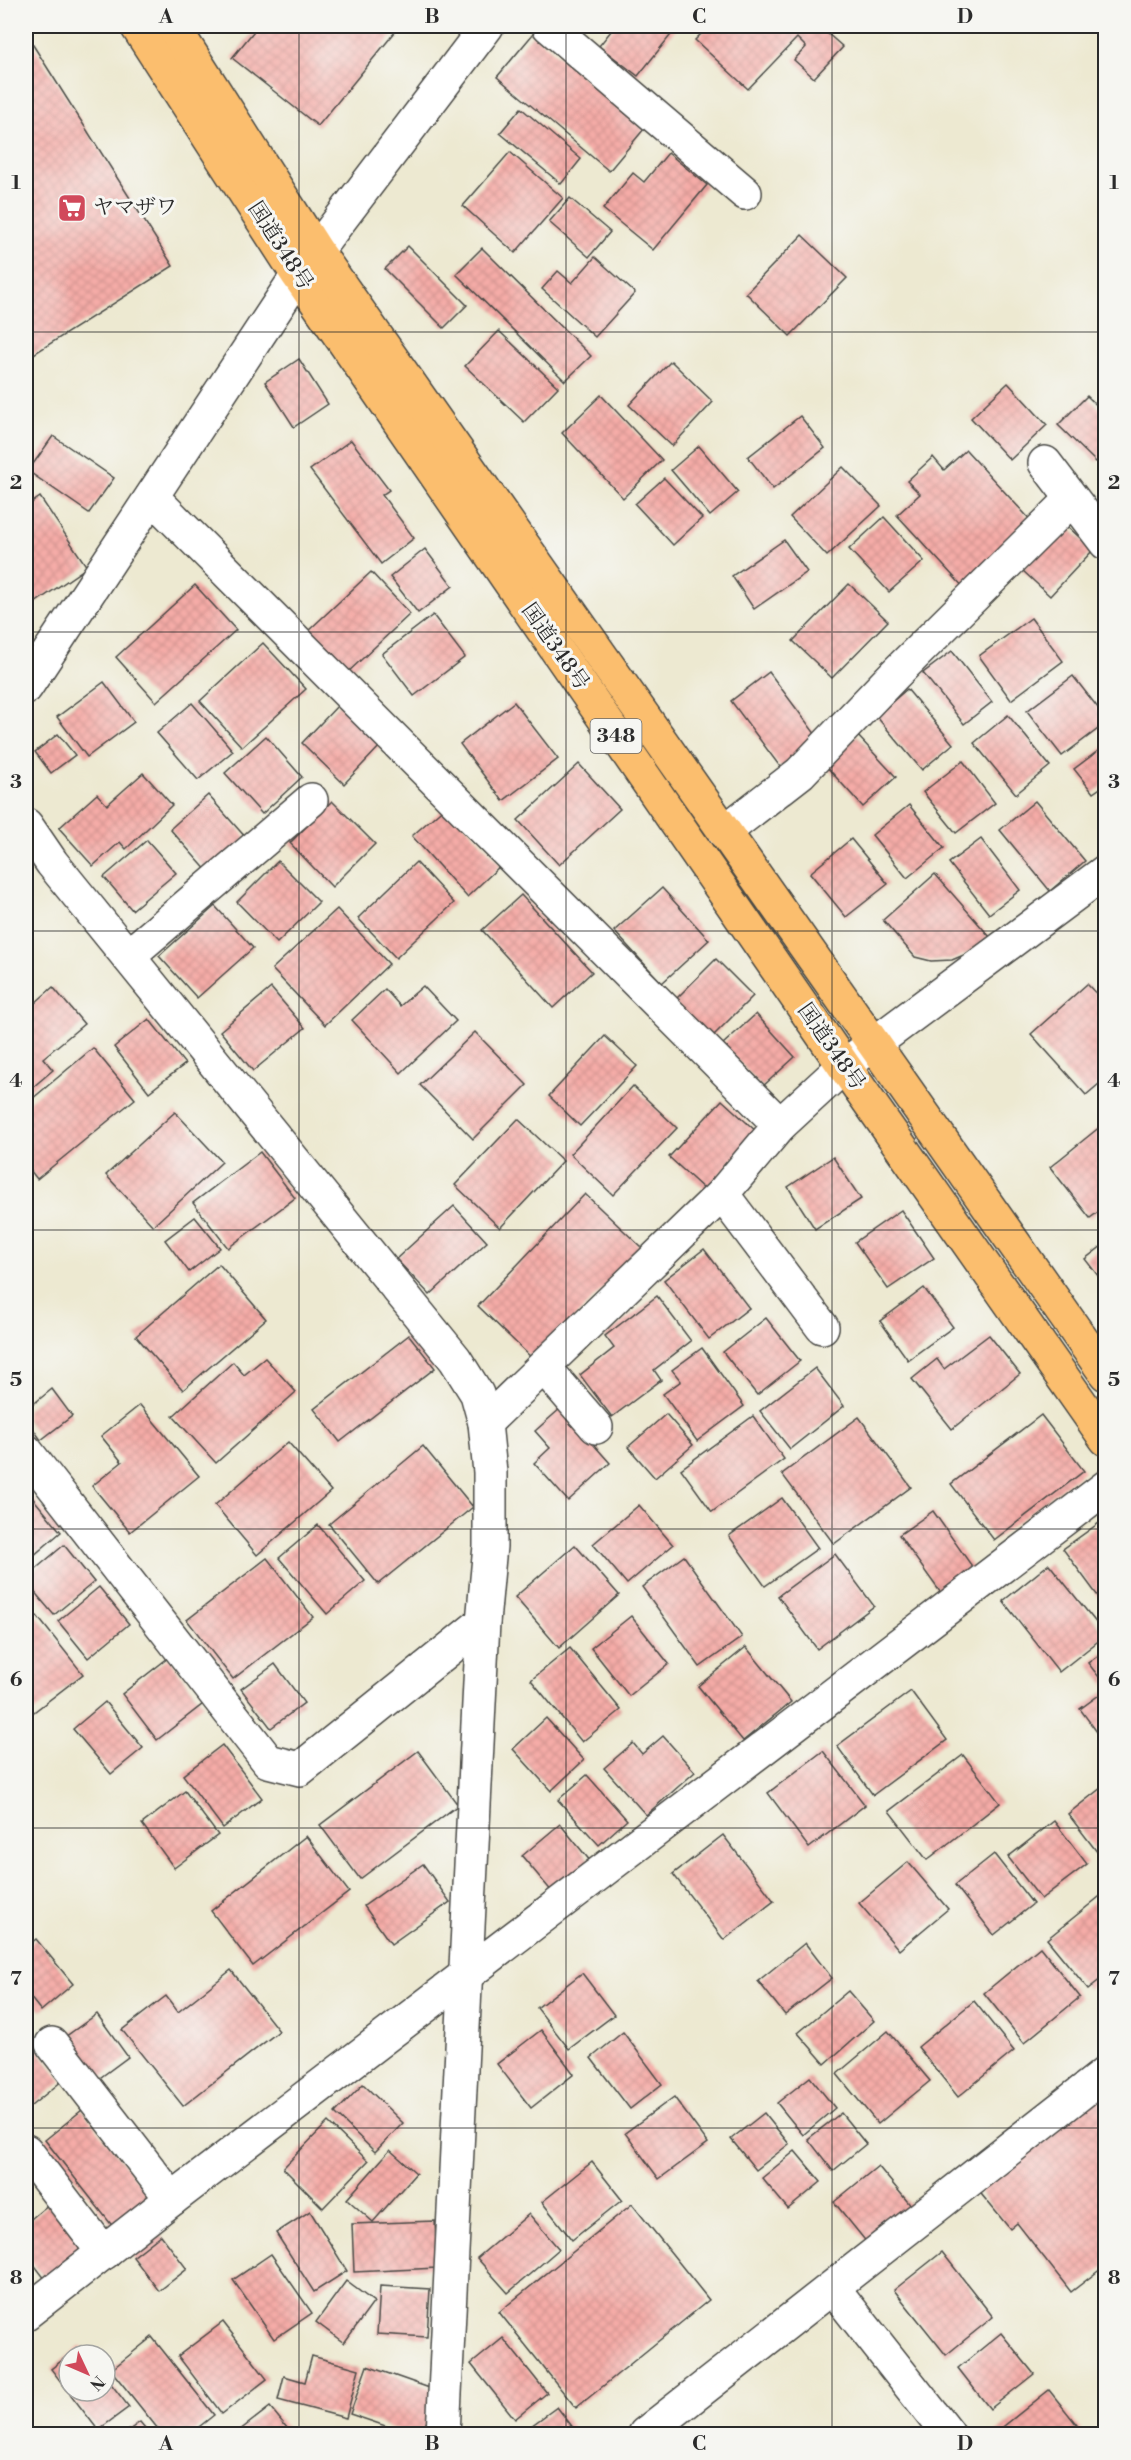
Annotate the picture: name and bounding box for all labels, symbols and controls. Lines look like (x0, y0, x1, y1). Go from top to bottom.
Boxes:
text: A (158, 5, 174, 30)
text: B (424, 5, 440, 30)
text: C (692, 5, 706, 30)
text: D (957, 5, 973, 30)
text: 1 (11, 171, 21, 196)
text: 1 (1109, 171, 1119, 196)
supermarket icon: ヤマザワ (56, 192, 88, 224)
place label: ヤマザワ (93, 195, 177, 221)
street label: 国道348号 (242, 197, 318, 295)
text: 2 (10, 471, 22, 496)
text: 2 (1108, 471, 1120, 496)
street label: 国道348号 (516, 598, 594, 696)
road number: 348 (590, 719, 642, 753)
text: 3 (10, 770, 22, 795)
text: 3 (1108, 770, 1120, 795)
street label: 国道348号 (792, 998, 870, 1096)
text: 4 (9, 1069, 23, 1094)
text: 4 (1107, 1069, 1121, 1094)
text: 5 (10, 1368, 22, 1393)
text: 5 (1108, 1368, 1120, 1393)
text: 6 (10, 1668, 23, 1693)
text: 6 (1108, 1668, 1121, 1693)
text: 7 (10, 1967, 22, 1992)
text: 7 (1108, 1967, 1120, 1992)
text: 8 (10, 2266, 23, 2291)
text: 8 (1108, 2266, 1121, 2291)
north arrow (57, 2343, 117, 2403)
text: N (85, 2371, 109, 2394)
text: A (158, 2432, 174, 2457)
text: B (424, 2432, 440, 2457)
text: C (692, 2432, 706, 2457)
text: D (957, 2432, 973, 2457)

